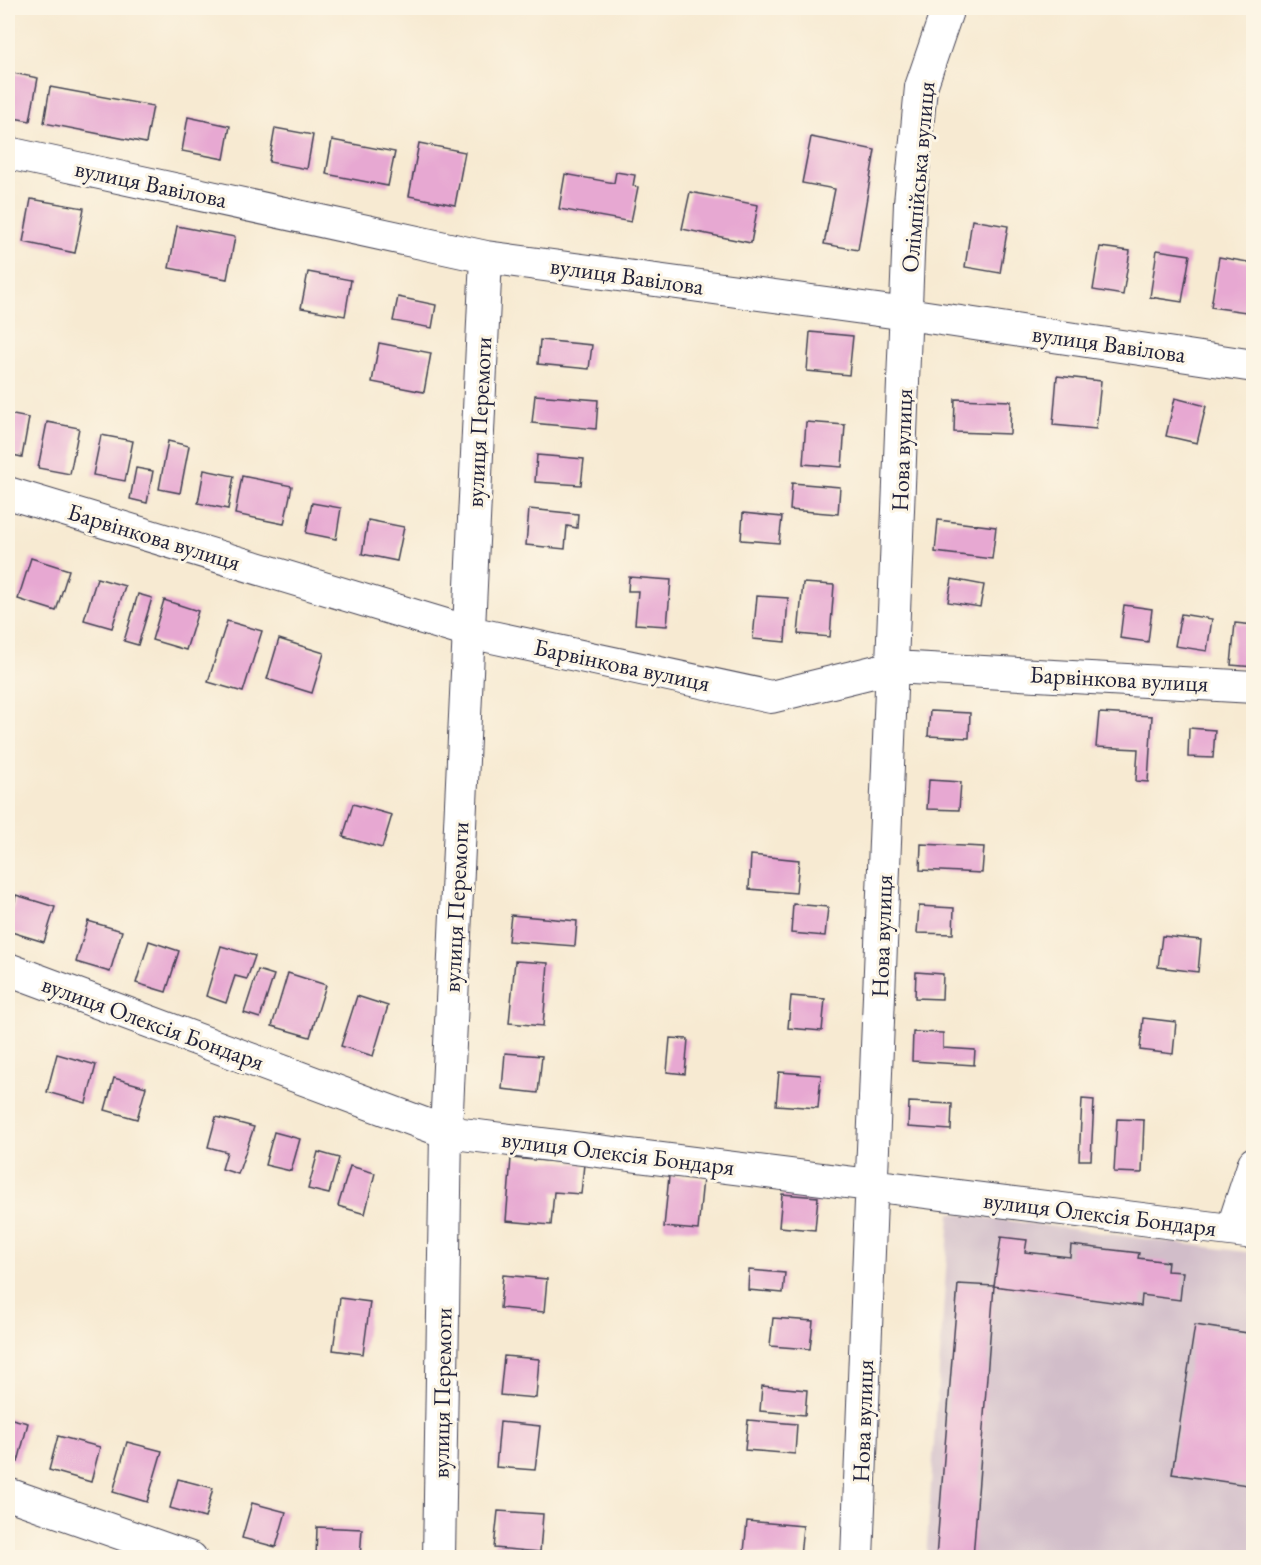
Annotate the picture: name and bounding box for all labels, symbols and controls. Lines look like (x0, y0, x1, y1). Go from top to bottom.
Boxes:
street label: Олімпійська вулиця (894, 80, 941, 274)
street label: вулиця Вавілова (72, 152, 230, 215)
street label: вулиця Вавілова (548, 249, 706, 302)
street label: вулиця Вавілова (1030, 317, 1188, 370)
street label: вулиця Перемоги (459, 336, 498, 508)
street label: Нова вулиця (884, 388, 919, 512)
street label: Барвінкова вулиця (64, 496, 245, 578)
street label: Барвінкова вулиця (531, 631, 713, 698)
street label: Барвінкова вулиця (1029, 658, 1210, 699)
street label: вулиця Перемоги (436, 821, 475, 993)
street label: Нова вулиця (864, 874, 899, 998)
street label: вулиця Олексія Бондаря (38, 968, 269, 1077)
street label: вулиця Олексія Бондаря (500, 1123, 737, 1182)
street label: вулиця Олексія Бондаря (982, 1184, 1219, 1243)
street label: вулиця Перемоги (425, 1307, 458, 1479)
street label: Нова вулиця (845, 1359, 880, 1483)

